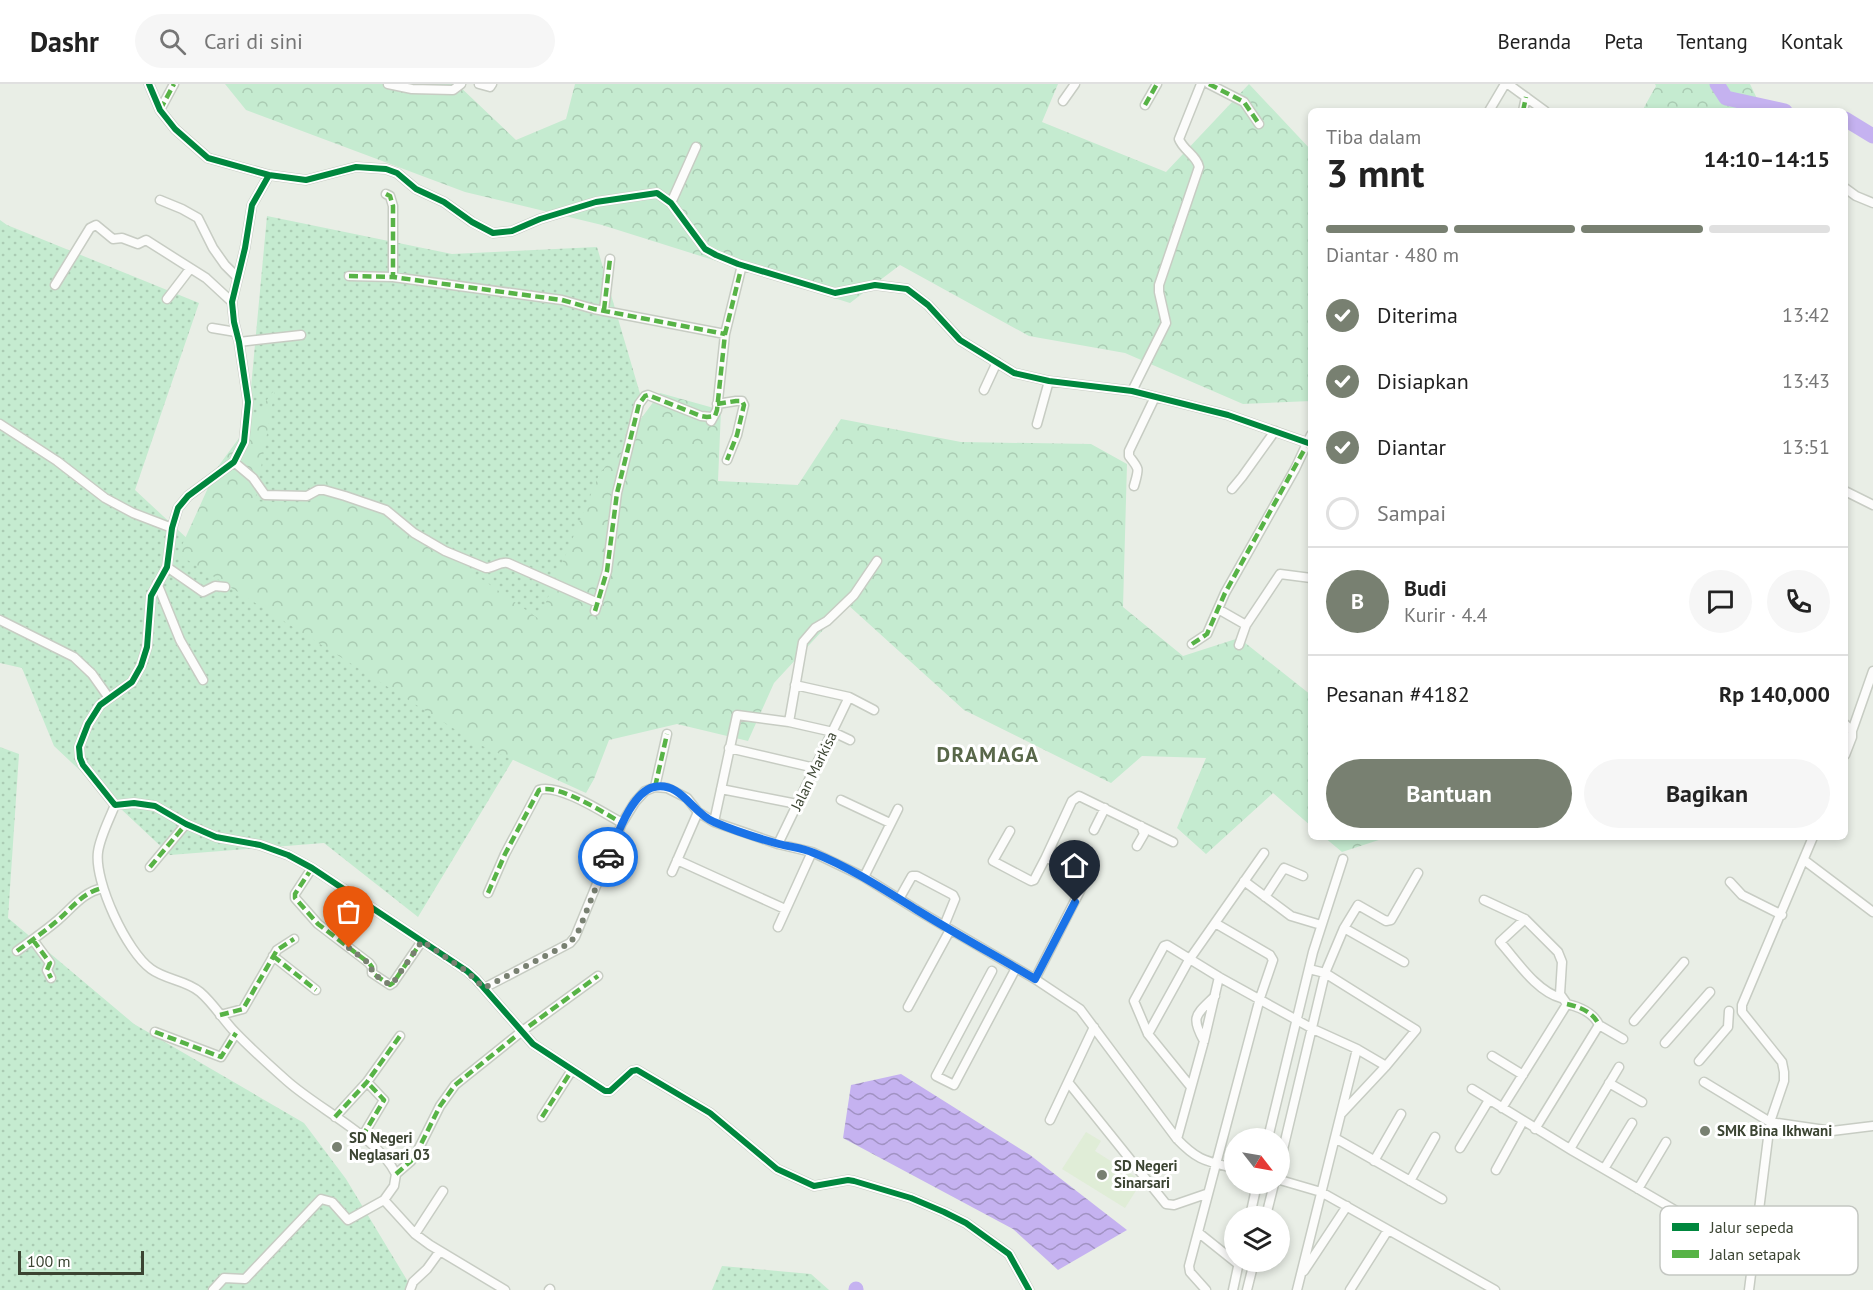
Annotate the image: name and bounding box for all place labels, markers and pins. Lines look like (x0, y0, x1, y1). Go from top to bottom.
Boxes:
pin (1049, 840, 1100, 902)
pin (323, 886, 374, 948)
place label: SMK Bina Ikhwani (1717, 1121, 1832, 1140)
marker: SMK Bina Ikhwani (1698, 1124, 1712, 1138)
place label: SD Negeri Neglasari 03 (349, 1128, 430, 1164)
marker: SD Negeri Neglasari 03 (330, 1140, 344, 1154)
place label: SD Negeri Sinarsari (1114, 1156, 1178, 1192)
marker: SD Negeri Sinarsari (1095, 1168, 1109, 1182)

